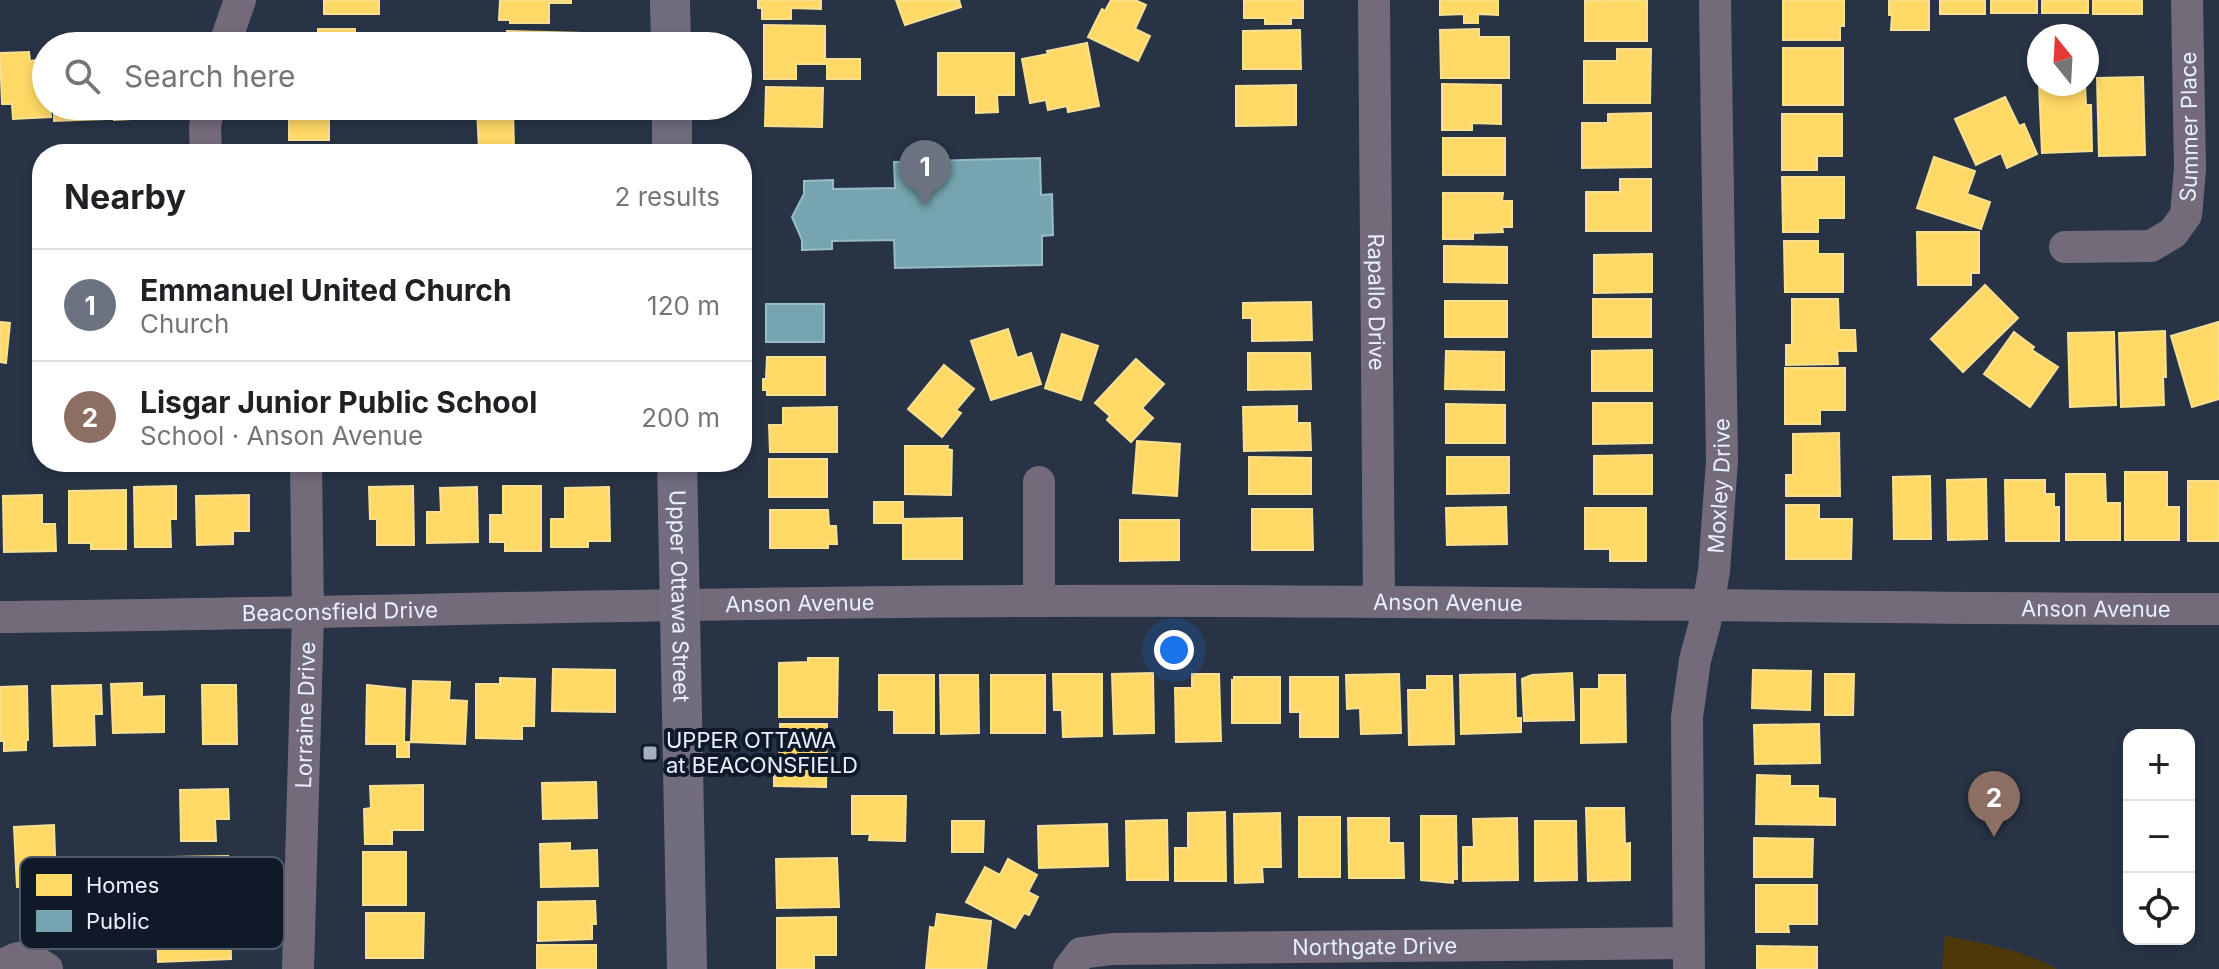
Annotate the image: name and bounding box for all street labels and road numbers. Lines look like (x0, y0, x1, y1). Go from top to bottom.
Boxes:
street label: Summer Place (2174, 52, 2203, 203)
street label: Rapallo Drive (1363, 233, 1390, 371)
street label: Moxley Drive (1702, 418, 1735, 554)
street label: Upper Ottawa Street (665, 489, 695, 702)
street label: Anson Avenue (725, 589, 875, 617)
street label: Anson Avenue (1373, 589, 1523, 616)
street label: Anson Avenue (2021, 595, 2171, 622)
street label: Beaconsfield Drive (242, 596, 438, 626)
street label: Lorraine Drive (290, 641, 320, 789)
street label: Northgate Drive (1292, 932, 1457, 960)

